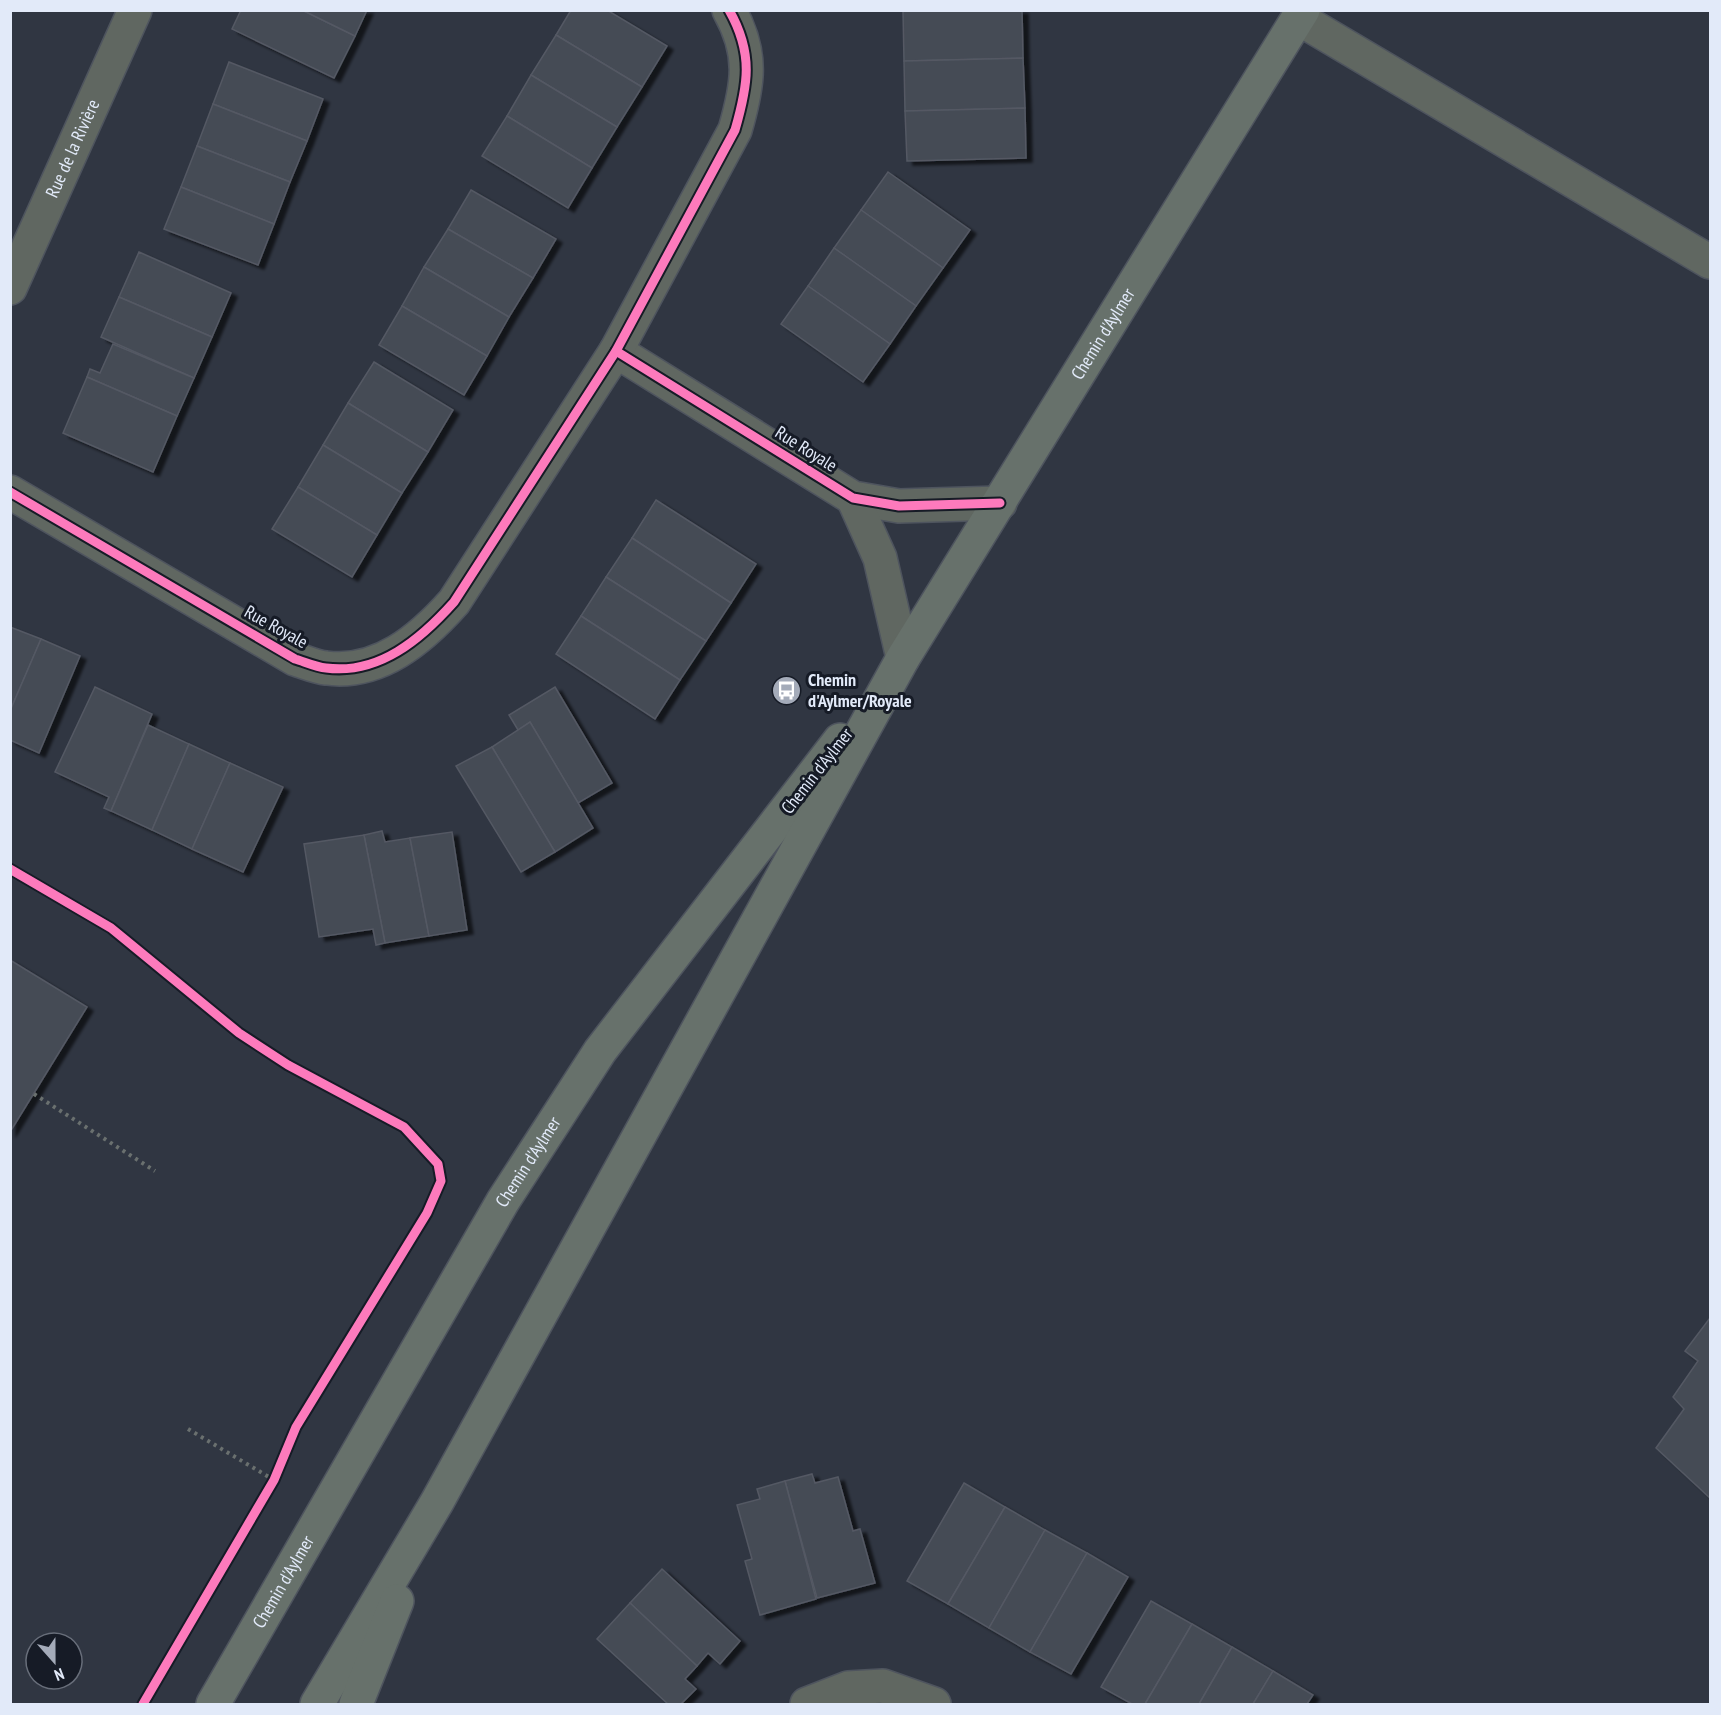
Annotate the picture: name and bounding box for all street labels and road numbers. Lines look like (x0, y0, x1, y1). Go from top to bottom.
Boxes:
street label: Rue de la Rivière (40, 96, 104, 201)
street label: Chemin d'Aylmer (1066, 284, 1140, 384)
street label: Rue Royale (771, 421, 842, 477)
street label: Rue Royale (241, 600, 312, 653)
street label: Chemin d'Aylmer (776, 723, 857, 818)
street label: Chemin d'Aylmer (490, 1112, 566, 1211)
street label: Chemin d'Aylmer (247, 1531, 319, 1632)

